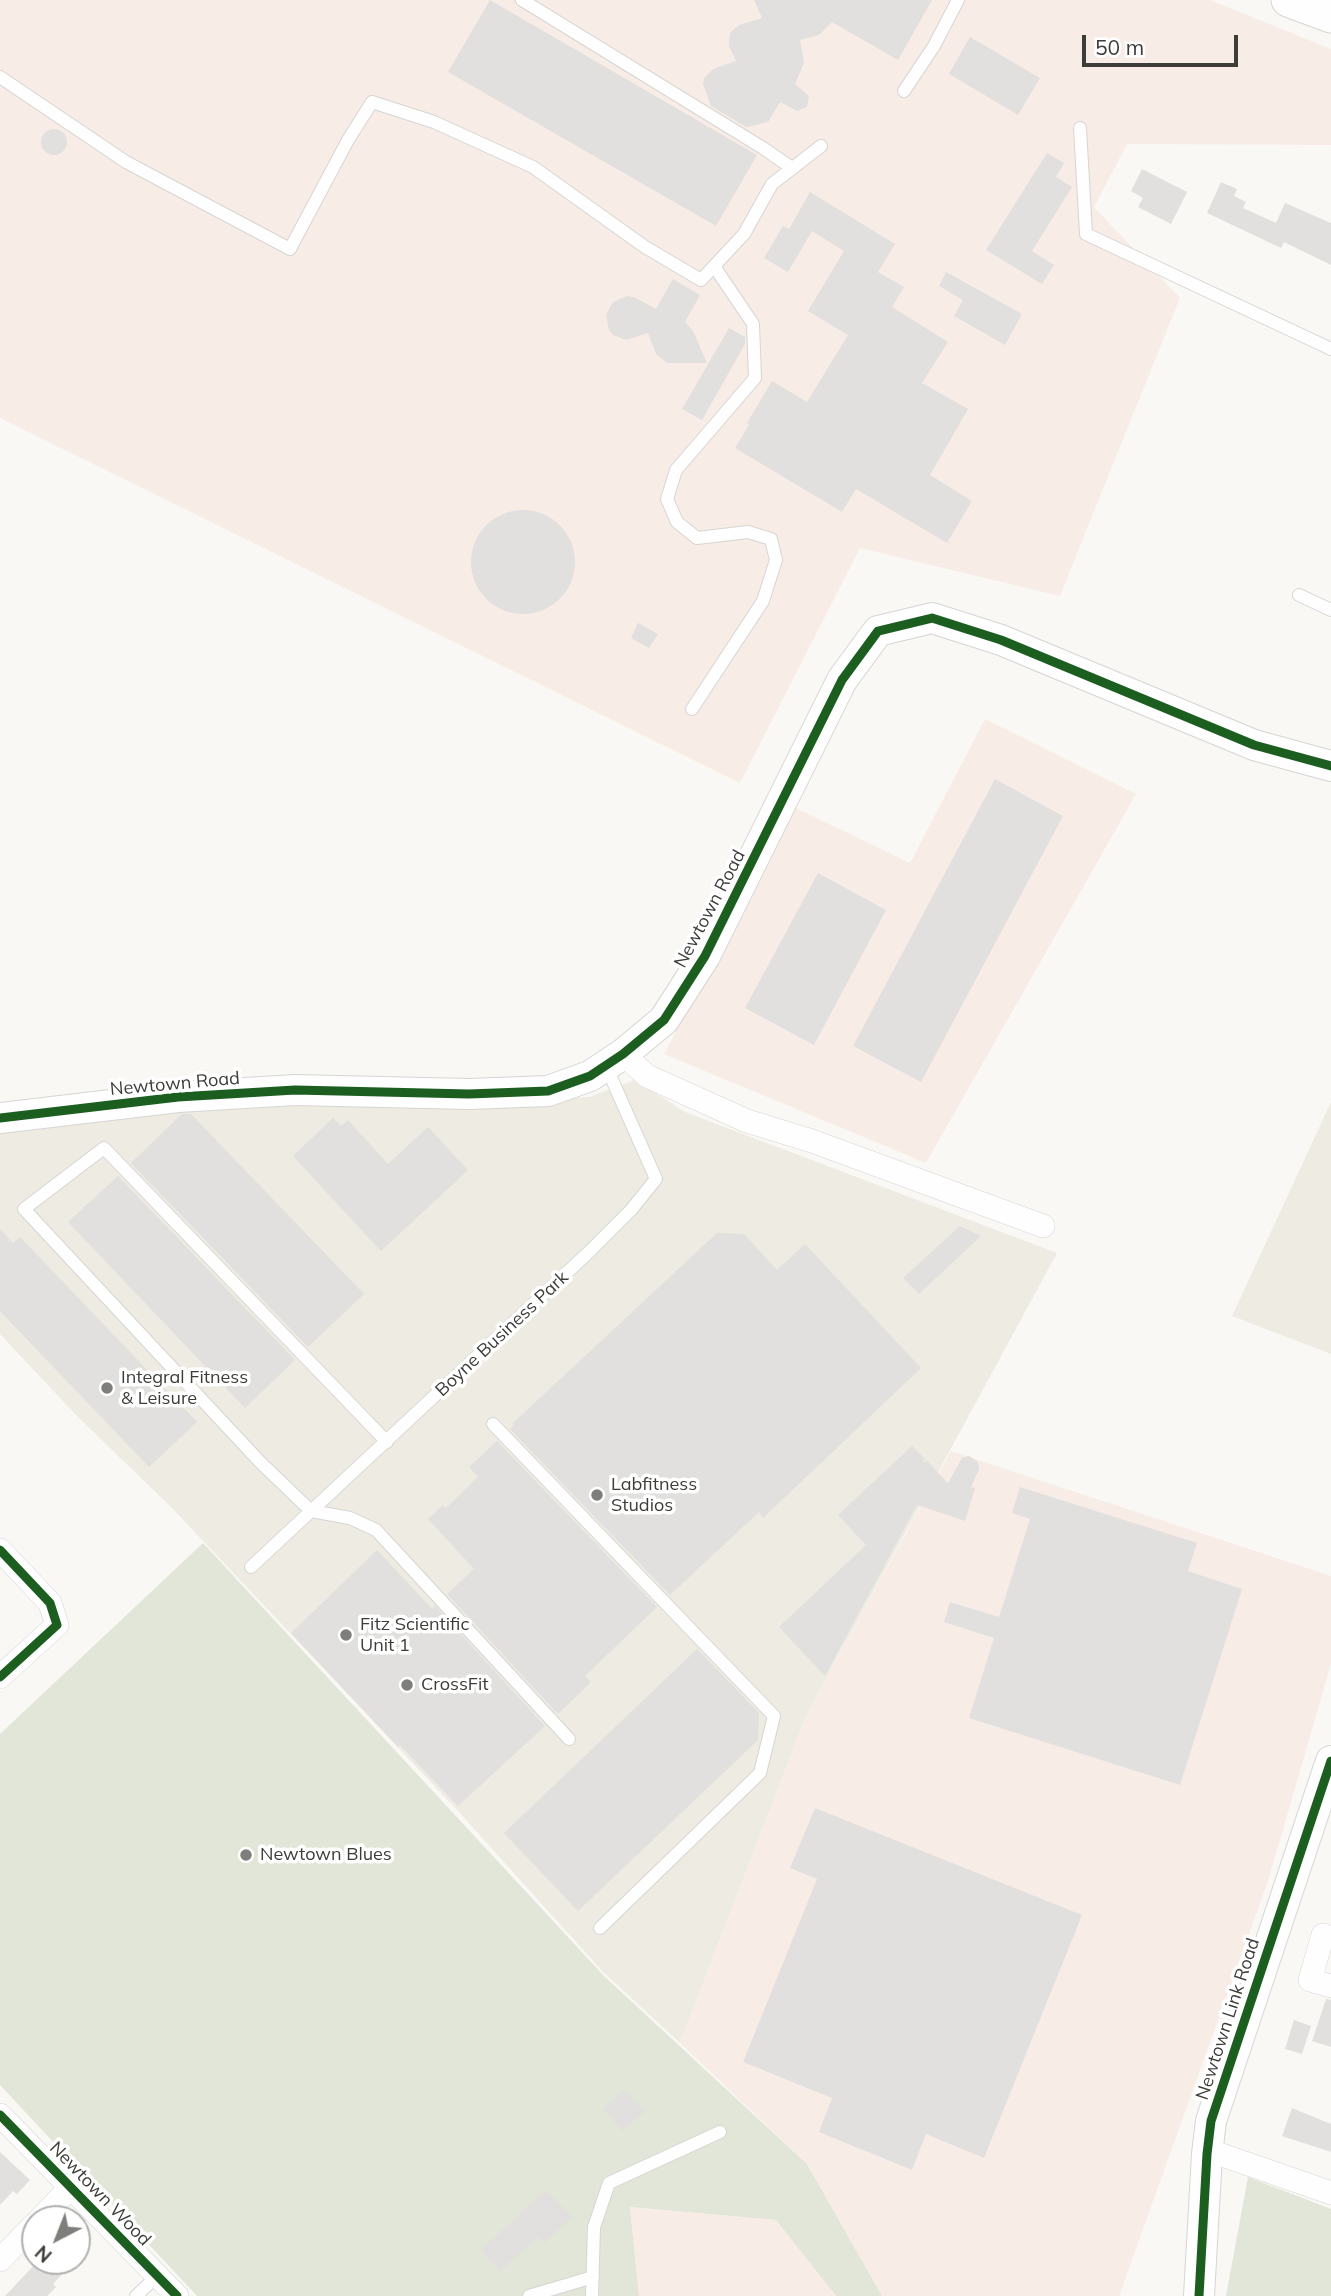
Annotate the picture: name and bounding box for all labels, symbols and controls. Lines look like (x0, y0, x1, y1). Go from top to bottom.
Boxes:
scale bar (1086, 21, 1242, 65)
text: 50 m (1095, 34, 1144, 60)
street label: Newtown Road (670, 846, 750, 972)
street label: Newtown Road (109, 1068, 241, 1100)
street label: Boyne Business Park (431, 1267, 573, 1401)
place label: Integral Fitness & Leisure (121, 1367, 248, 1410)
marker: Integral Fitness & Leisure (99, 1380, 115, 1396)
place label: Labfitness Studios (611, 1474, 697, 1516)
marker: Labfitness Studios (589, 1487, 605, 1503)
place label: Fitz Scientific Unit 1 (360, 1614, 469, 1656)
marker: Fitz Scientific Unit 1 (338, 1627, 354, 1643)
place label: CrossFit (421, 1674, 489, 1696)
marker: CrossFit (399, 1677, 415, 1693)
place label: Newtown Blues (260, 1844, 392, 1866)
marker: Newtown Blues (238, 1847, 254, 1863)
street label: Newtown Link Road (1192, 1935, 1264, 2103)
street label: Newtown Wood (45, 2137, 155, 2251)
north arrow (21, 2205, 91, 2275)
text: N (30, 2240, 57, 2268)

